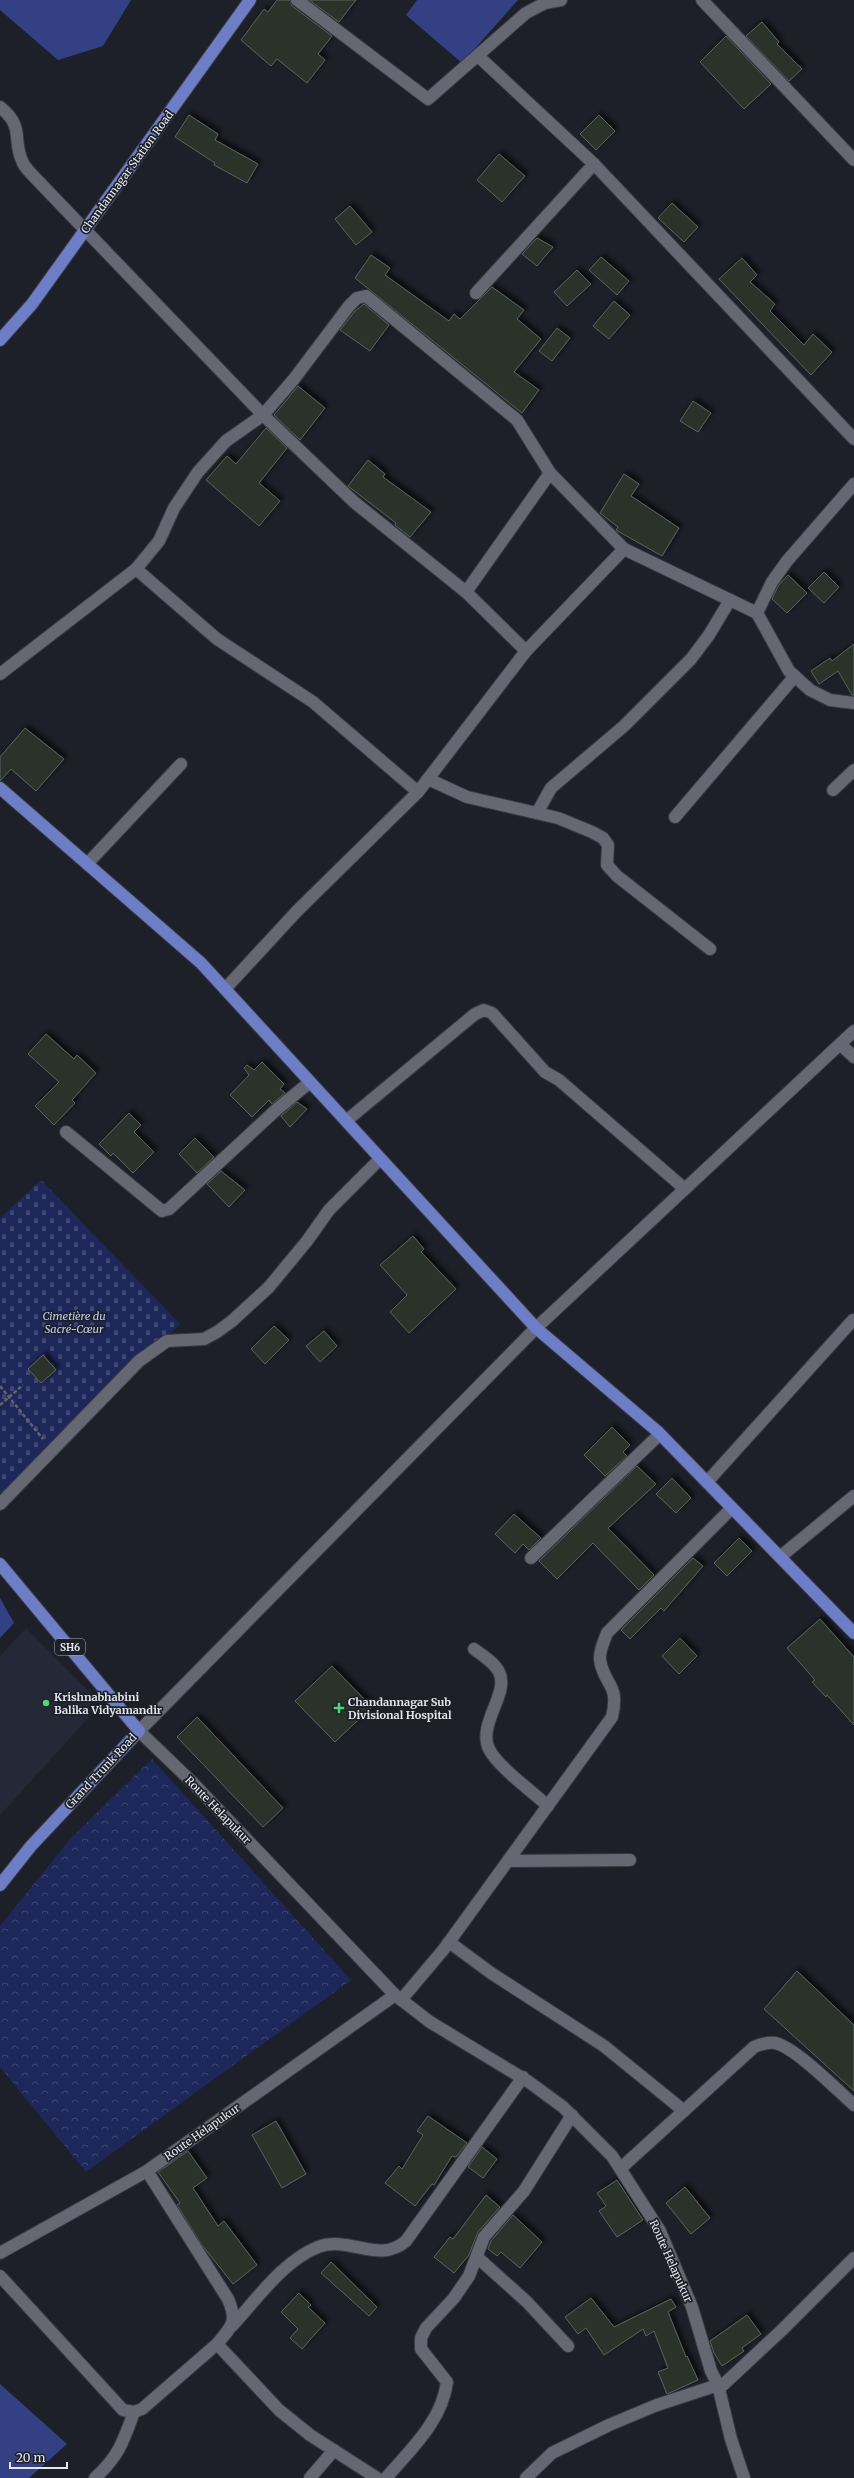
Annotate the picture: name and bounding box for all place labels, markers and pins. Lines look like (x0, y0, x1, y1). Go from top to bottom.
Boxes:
place label: Krishnabhabini Balika Vidyamandir (54, 1690, 162, 1717)
place label: Chandannagar Sub Divisional Hospital (348, 1695, 452, 1722)
marker: Krishnabhabini Balika Vidyamandir (41, 1698, 51, 1708)
marker: Chandannagar Sub Divisional Hospital (333, 1702, 345, 1714)

